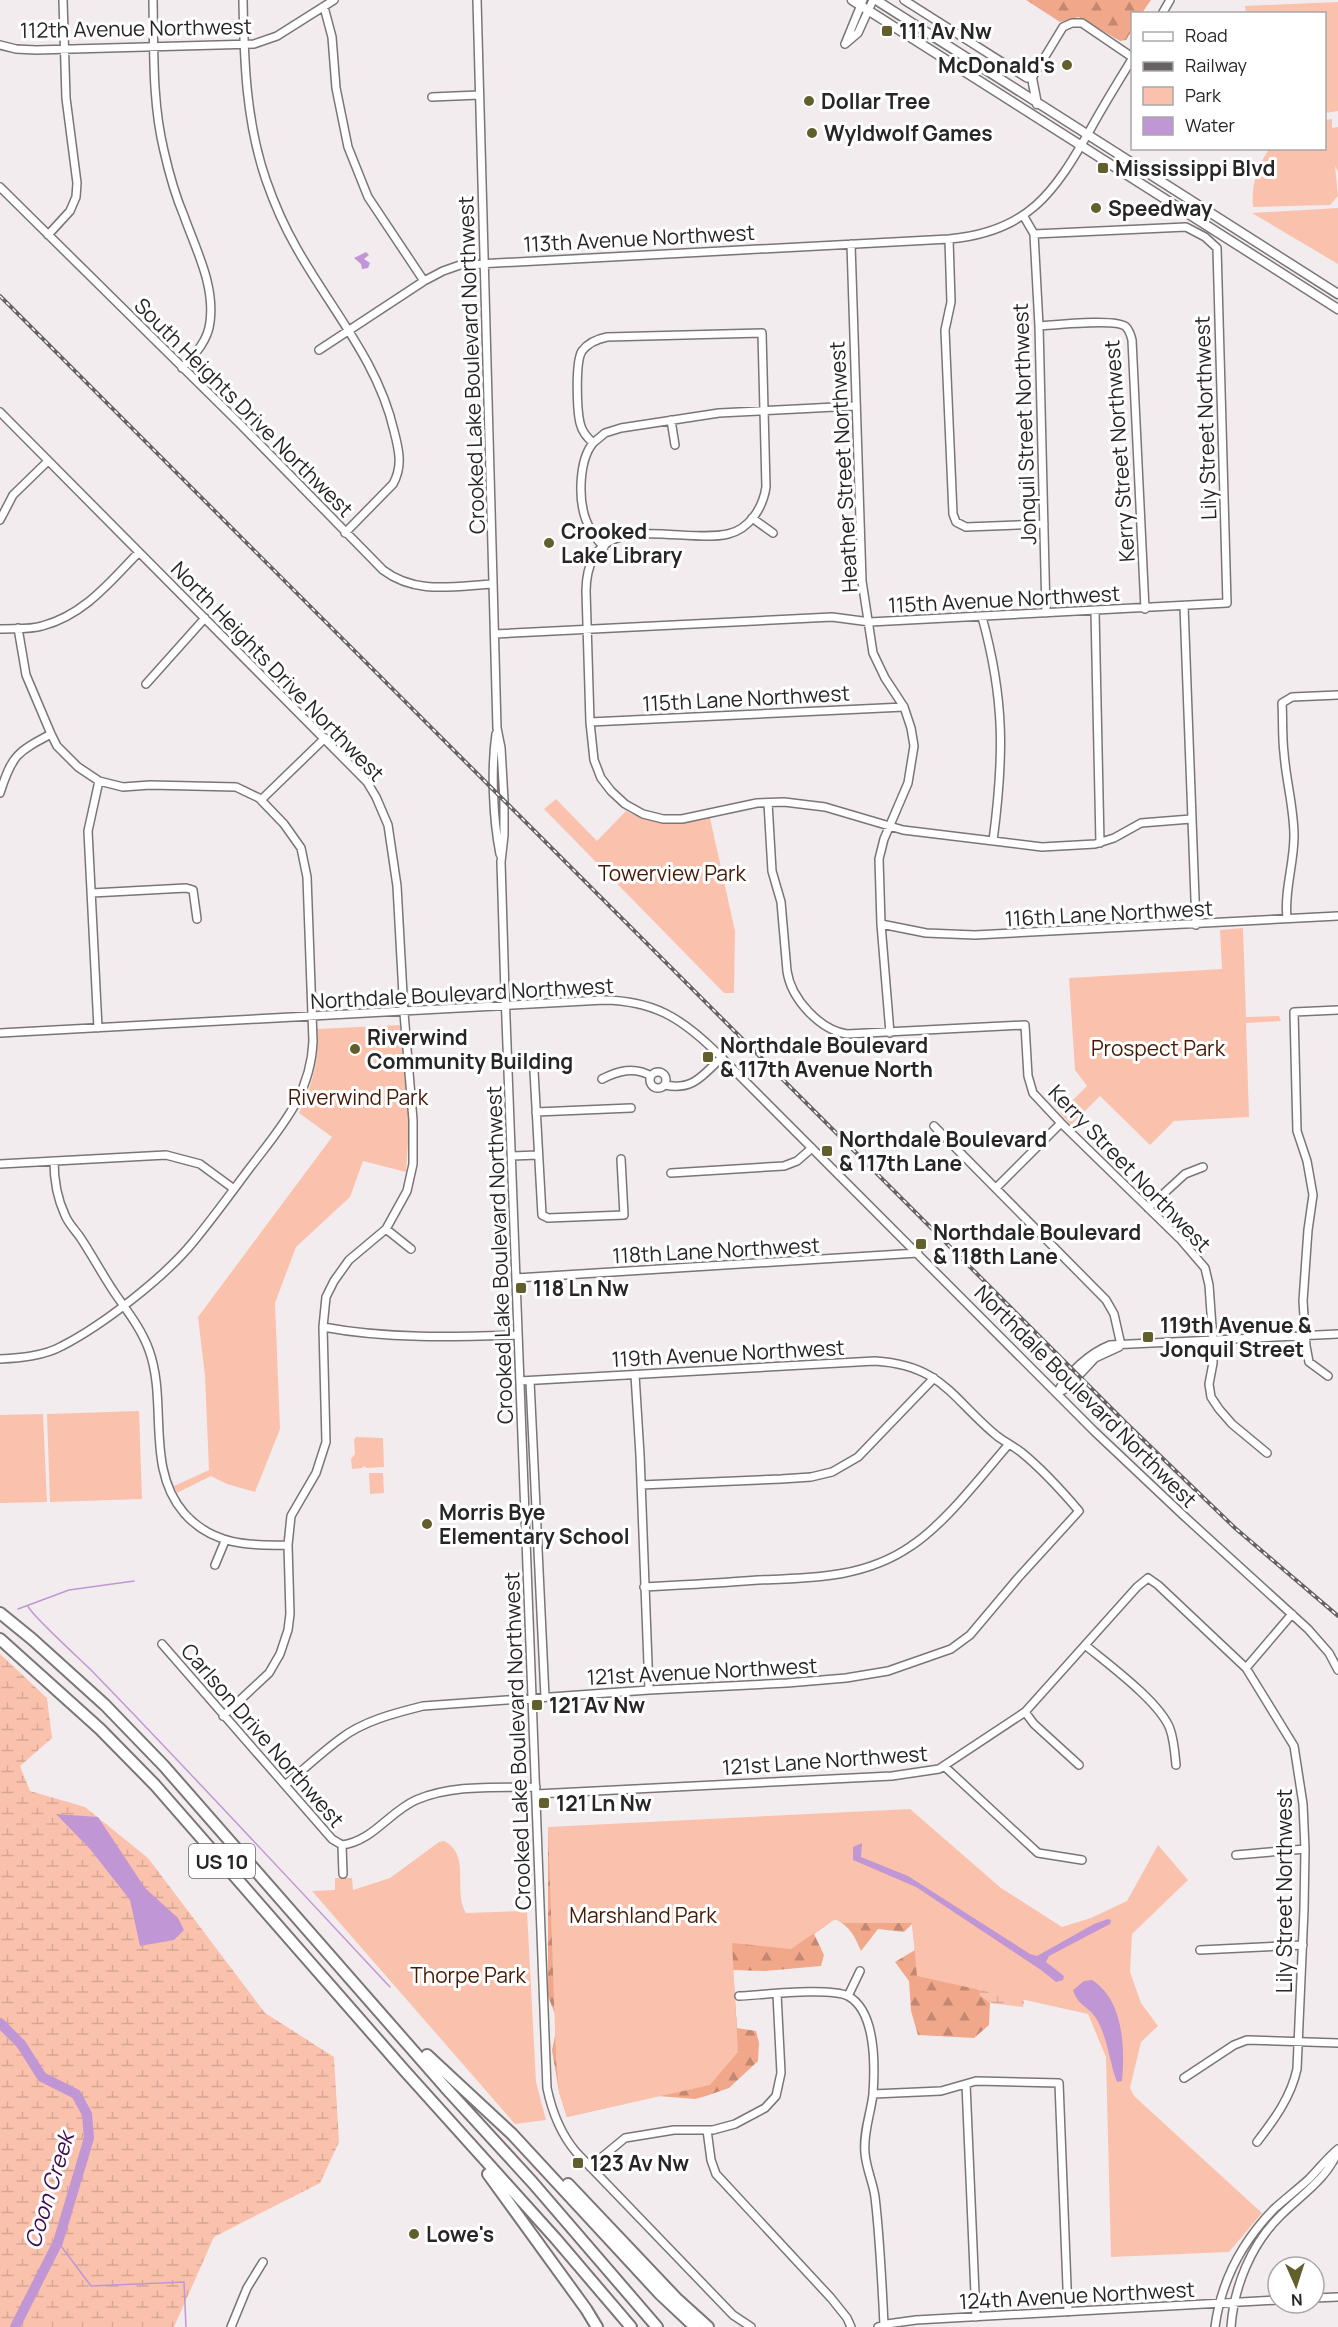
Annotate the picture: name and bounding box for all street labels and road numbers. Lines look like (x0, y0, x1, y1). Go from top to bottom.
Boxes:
street label: 112th Avenue Northwest (20, 12, 252, 44)
street label: Crooked Lake Boulevard Northwest (451, 195, 491, 535)
street label: 113th Avenue Northwest (523, 218, 755, 258)
street label: South Heights Drive Northwest (128, 291, 360, 523)
street label: Jonquil Street Northwest (1006, 303, 1042, 545)
street label: Lily Street Northwest (1187, 315, 1223, 521)
street label: Kerry Street Northwest (1097, 339, 1141, 563)
street label: Heather Street Northwest (822, 341, 864, 593)
street label: North Heights Drive Northwest (165, 555, 391, 787)
street label: 115th Avenue Northwest (887, 579, 1121, 619)
street label: 115th Lane Northwest (642, 679, 850, 717)
street label: 116th Lane Northwest (1004, 894, 1214, 932)
street label: Northdale Boulevard Northwest (310, 971, 614, 1015)
street label: Kerry Street Northwest (1043, 1078, 1217, 1258)
street label: Crooked Lake Boulevard Northwest (479, 1085, 519, 1425)
street label: 118th Lane Northwest (612, 1231, 820, 1269)
street label: Northdale Boulevard Northwest (969, 1279, 1203, 1513)
street label: 119th Avenue Northwest (611, 1333, 845, 1373)
street label: Crooked Lake Boulevard Northwest (497, 1571, 537, 1911)
street label: Carlson Drive Northwest (175, 1637, 351, 1833)
street label: 121st Avenue Northwest (586, 1651, 818, 1691)
street label: 121st Lane Northwest (721, 1739, 929, 1781)
street label: Lily Street Northwest (1270, 1789, 1298, 1993)
road number: US 10 (189, 1844, 255, 1878)
street label: 124th Avenue Northwest (958, 2275, 1196, 2315)

